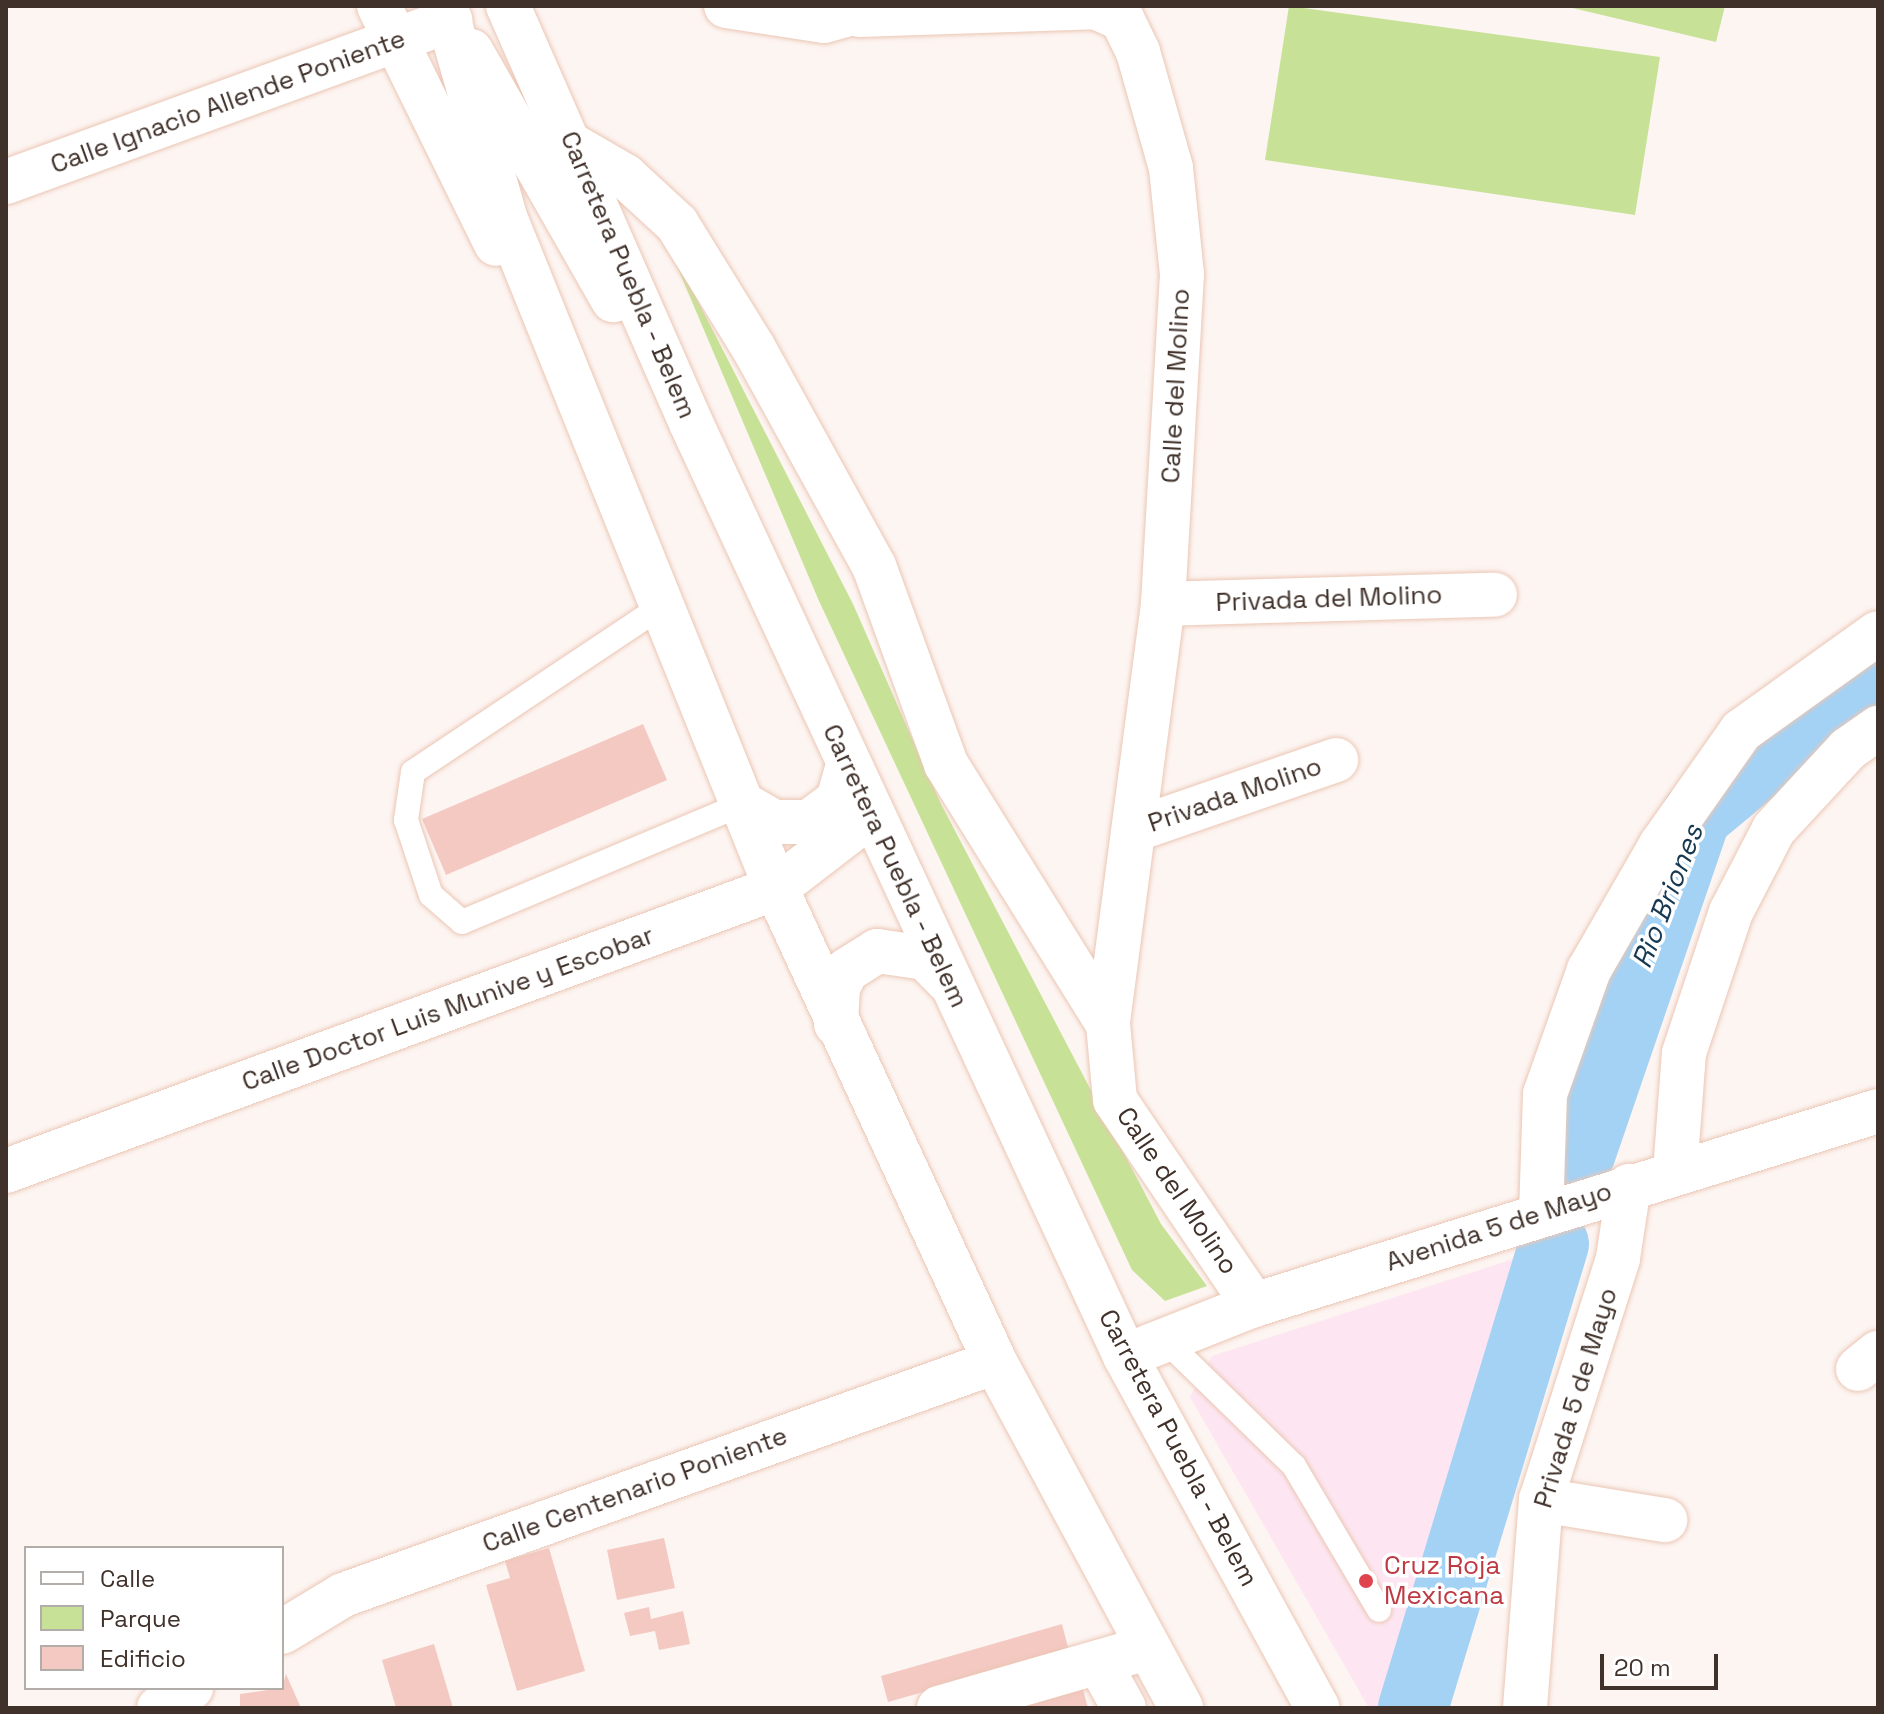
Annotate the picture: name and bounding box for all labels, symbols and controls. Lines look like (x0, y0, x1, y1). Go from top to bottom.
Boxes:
street label: Calle Ignacio Allende Poniente (46, 23, 410, 181)
street label: Carretera Puebla - Belem (553, 126, 703, 424)
street label: Calle del Molino (1155, 288, 1197, 484)
street label: Privada del Molino (1215, 579, 1443, 619)
street label: Carretera Puebla - Belem (815, 719, 975, 1013)
street label: Privada Molino (1144, 751, 1326, 839)
water label: Rio Briones (1624, 820, 1710, 972)
street label: Calle Doctor Luis Munive y Escobar (238, 920, 658, 1098)
street label: Calle del Molino (1110, 1101, 1244, 1281)
street label: Avenida 5 de Mayo (1382, 1176, 1616, 1278)
street label: Privada 5 de Mayo (1528, 1284, 1624, 1512)
street label: Carretera Puebla - Belem (1091, 1304, 1265, 1592)
street label: Calle Centenario Poniente (478, 1420, 792, 1560)
legend (24, 1546, 284, 1690)
place label: Cruz Roja Mexicana (1384, 1550, 1504, 1612)
text: Calle (100, 1563, 155, 1594)
marker: Cruz Roja Mexicana (1355, 1570, 1377, 1592)
text: Parque (100, 1603, 181, 1634)
scale bar (1604, 1638, 1722, 1688)
text: Edificio (100, 1643, 186, 1674)
text: 20 m (1614, 1652, 1671, 1683)

